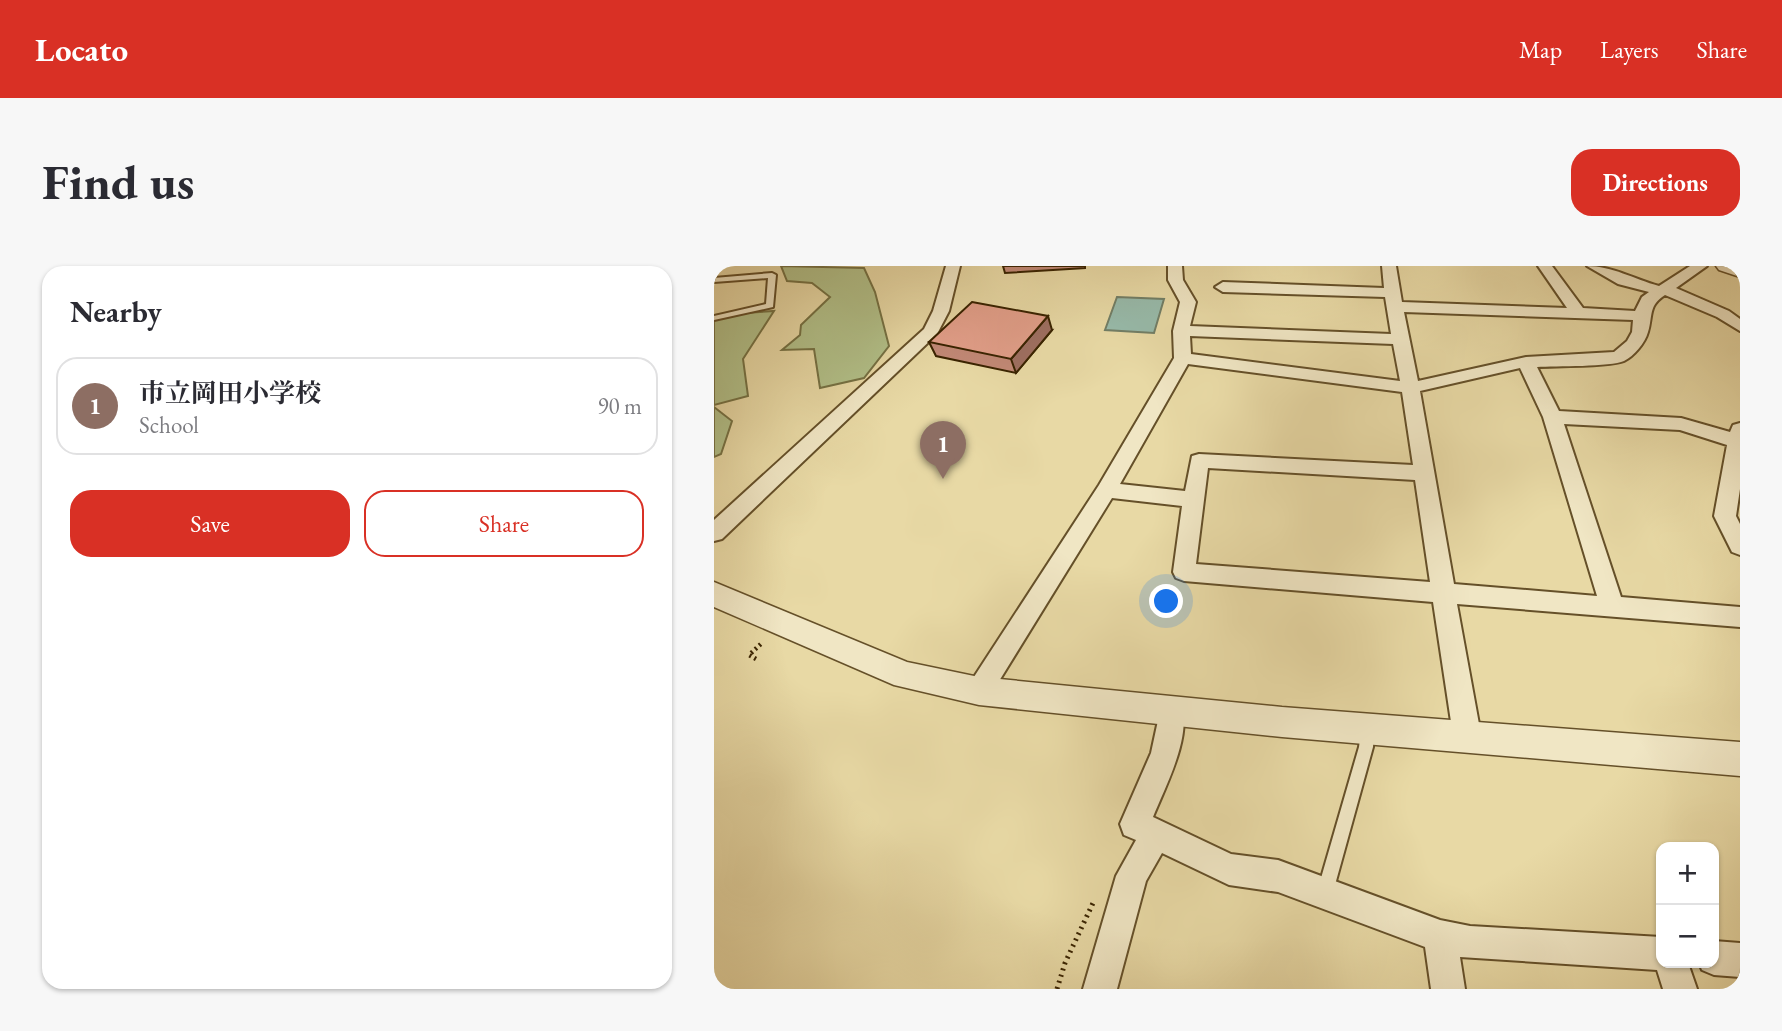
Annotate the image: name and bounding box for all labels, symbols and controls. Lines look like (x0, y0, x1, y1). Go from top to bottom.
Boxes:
text: Locato (35, 28, 128, 71)
text: Map (1519, 34, 1562, 65)
text: Layers (1600, 34, 1659, 65)
text: Share (1697, 34, 1747, 65)
button: Directions (1571, 149, 1740, 216)
text: Find us (42, 150, 194, 214)
text: Nearby (70, 292, 162, 331)
text: 市立岡田小学校 (139, 376, 321, 410)
text: 1 (89, 391, 101, 421)
text: 90 m (597, 391, 642, 421)
text: School (139, 410, 199, 440)
pin: 1 (920, 421, 966, 479)
button: Save (70, 490, 350, 557)
button: Share (364, 490, 644, 557)
your location (1149, 584, 1183, 618)
map controls (1656, 842, 1719, 968)
button: + (1656, 842, 1719, 905)
button: − (1656, 905, 1719, 968)

